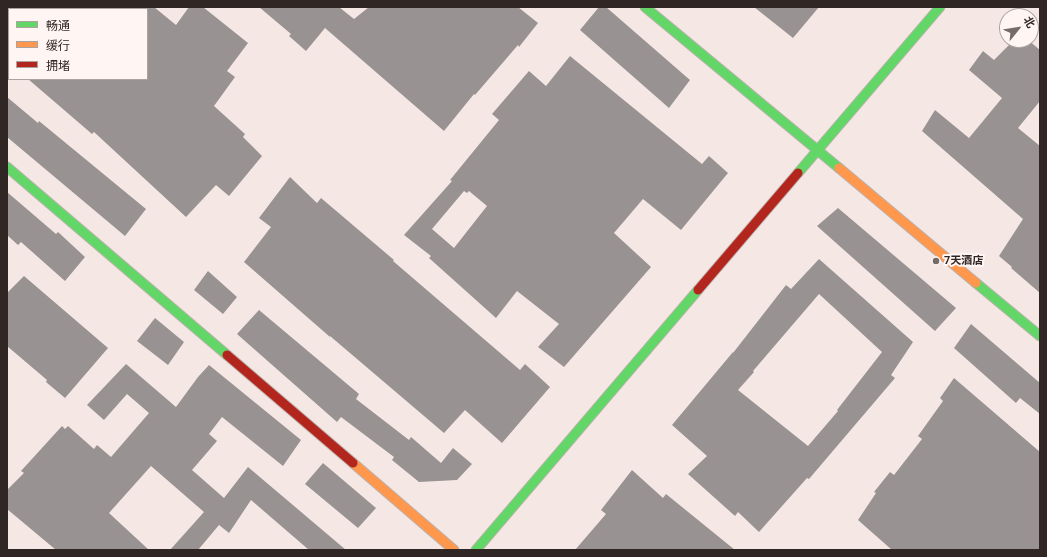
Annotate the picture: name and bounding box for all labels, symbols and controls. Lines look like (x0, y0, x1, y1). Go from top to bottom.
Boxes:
legend (8, 8, 148, 80)
north arrow (999, 8, 1039, 48)
text: 北 (1021, 14, 1037, 30)
text: 畅通 (46, 19, 70, 33)
text: 缓行 (46, 39, 70, 53)
text: 拥堵 (46, 59, 70, 73)
place label: 7天酒店 (944, 254, 983, 268)
marker: 7天酒店 (931, 256, 941, 266)

